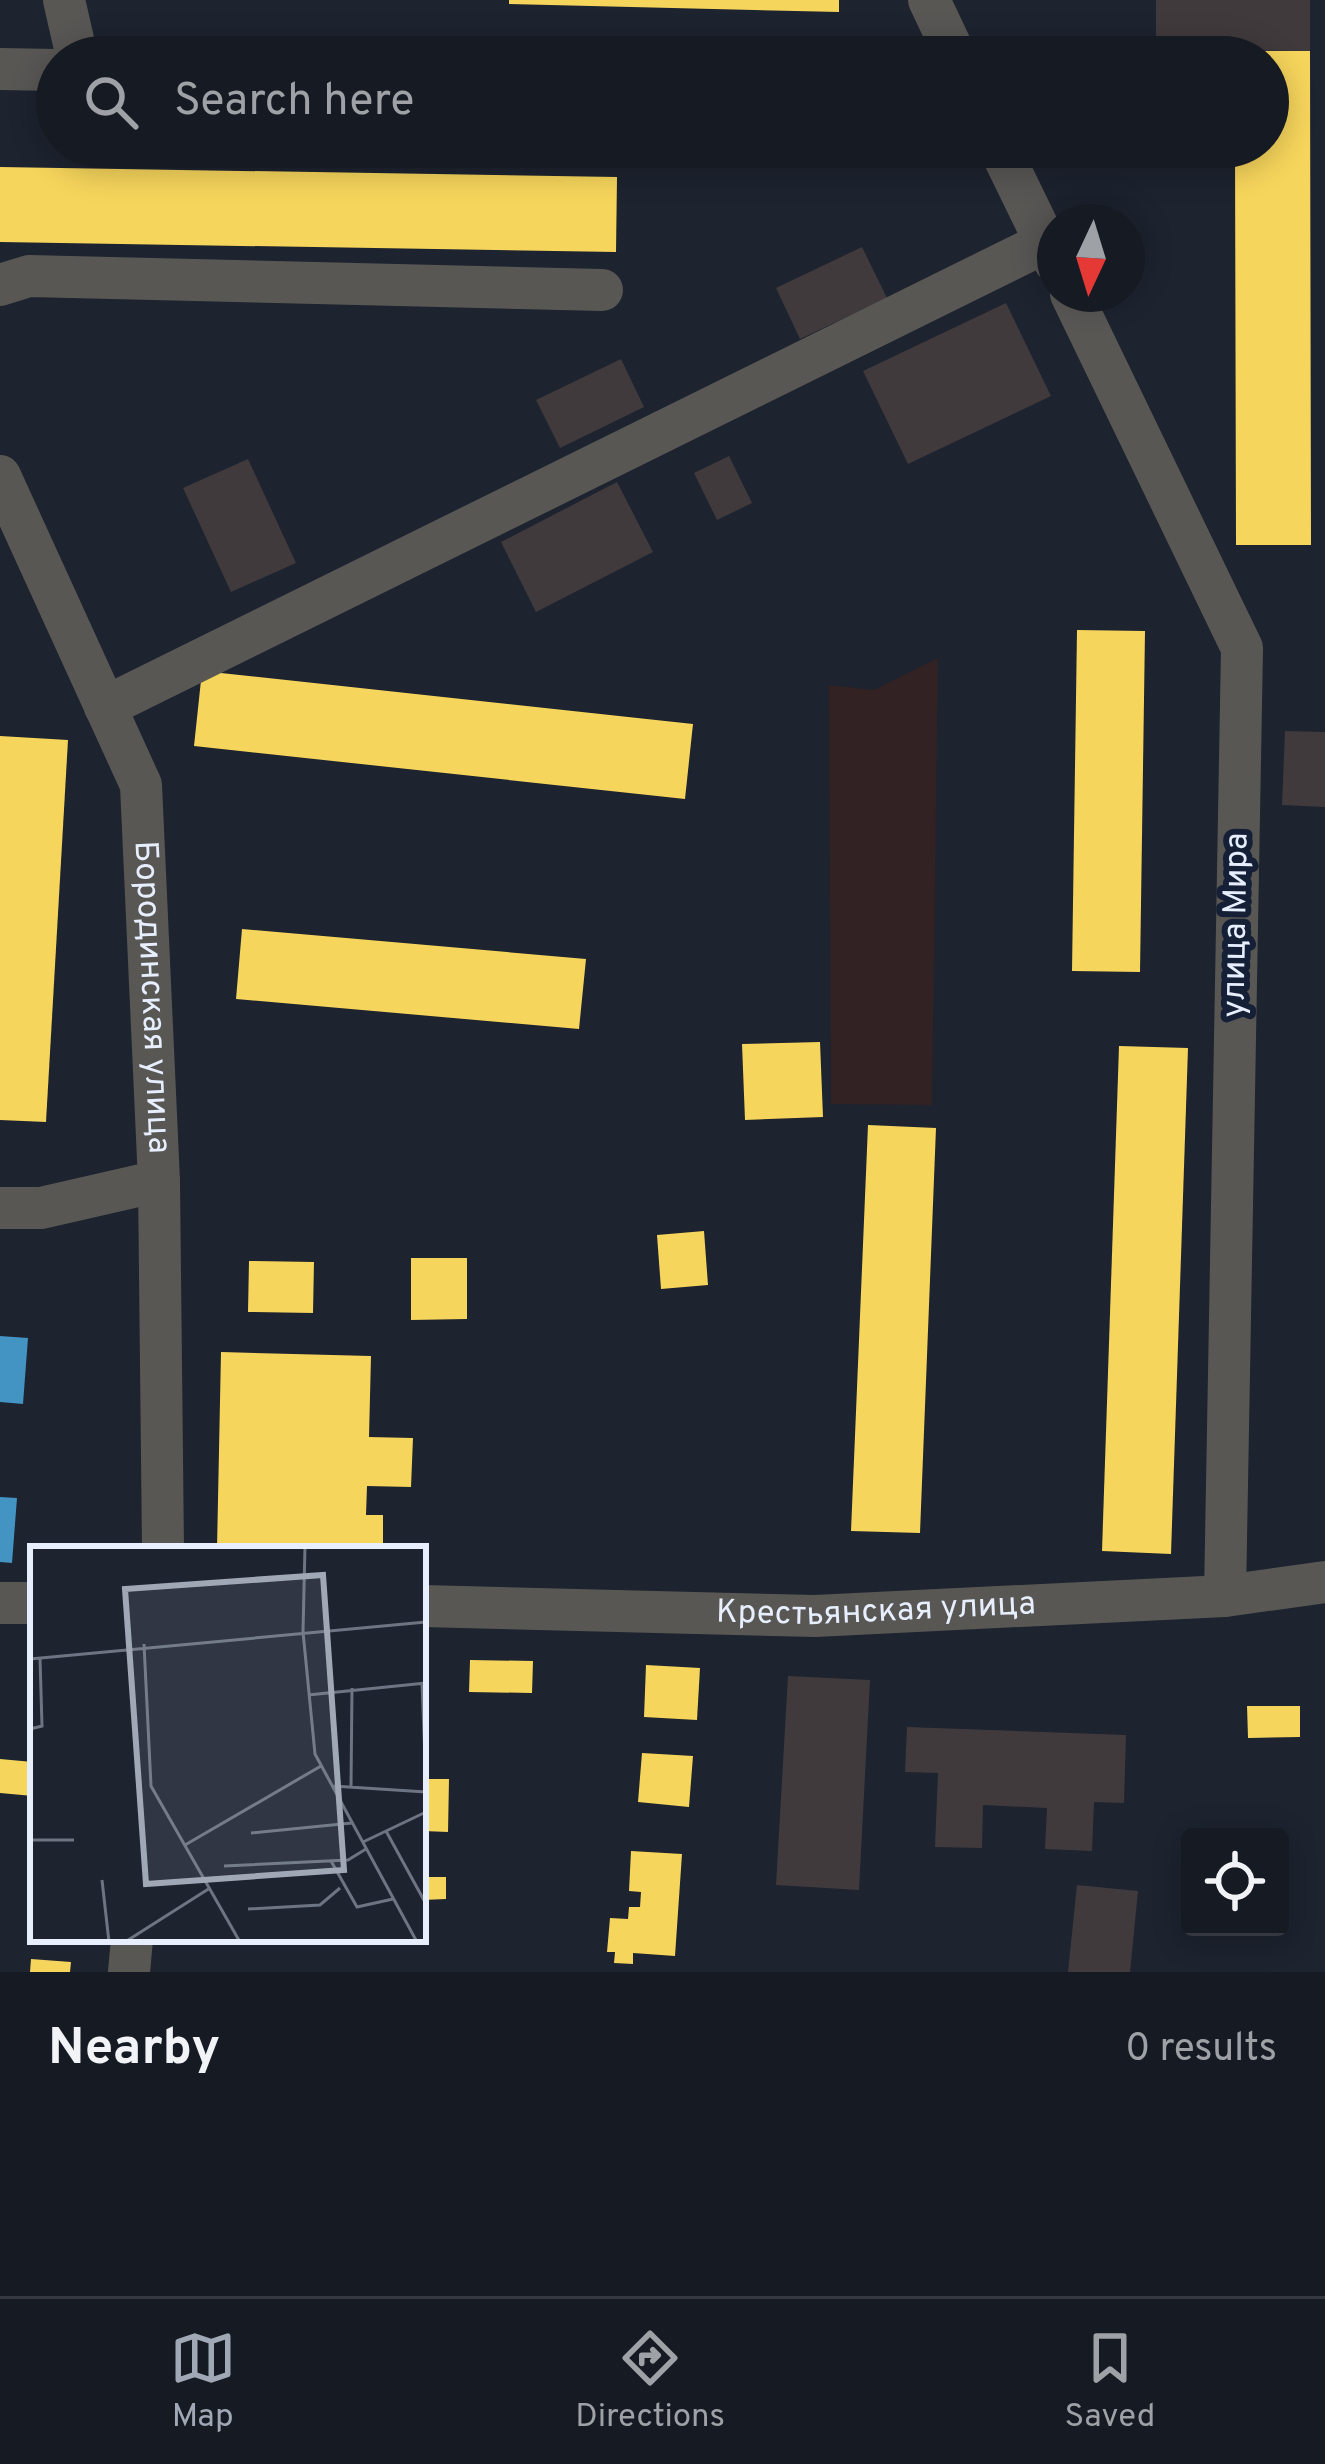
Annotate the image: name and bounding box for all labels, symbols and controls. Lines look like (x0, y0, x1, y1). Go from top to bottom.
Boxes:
search box (36, 36, 1289, 168)
icon: search (78, 69, 144, 135)
text: Search here (174, 74, 414, 131)
north arrow (1037, 204, 1145, 312)
street label: улица Мира (1214, 832, 1260, 1018)
street label: Бородинская улица (123, 840, 179, 1155)
inset map (30, 1546, 426, 1942)
street label: Крестьянская улица (715, 1584, 1037, 1637)
map controls (1181, 1828, 1289, 1936)
button: locate (1181, 1828, 1289, 1936)
text: Nearby (48, 2018, 220, 2083)
text: 0 results (1125, 2026, 1277, 2075)
tab: Map (170, 2325, 236, 2439)
tab: Directions (575, 2325, 725, 2439)
tab: Saved (1065, 2325, 1155, 2439)

